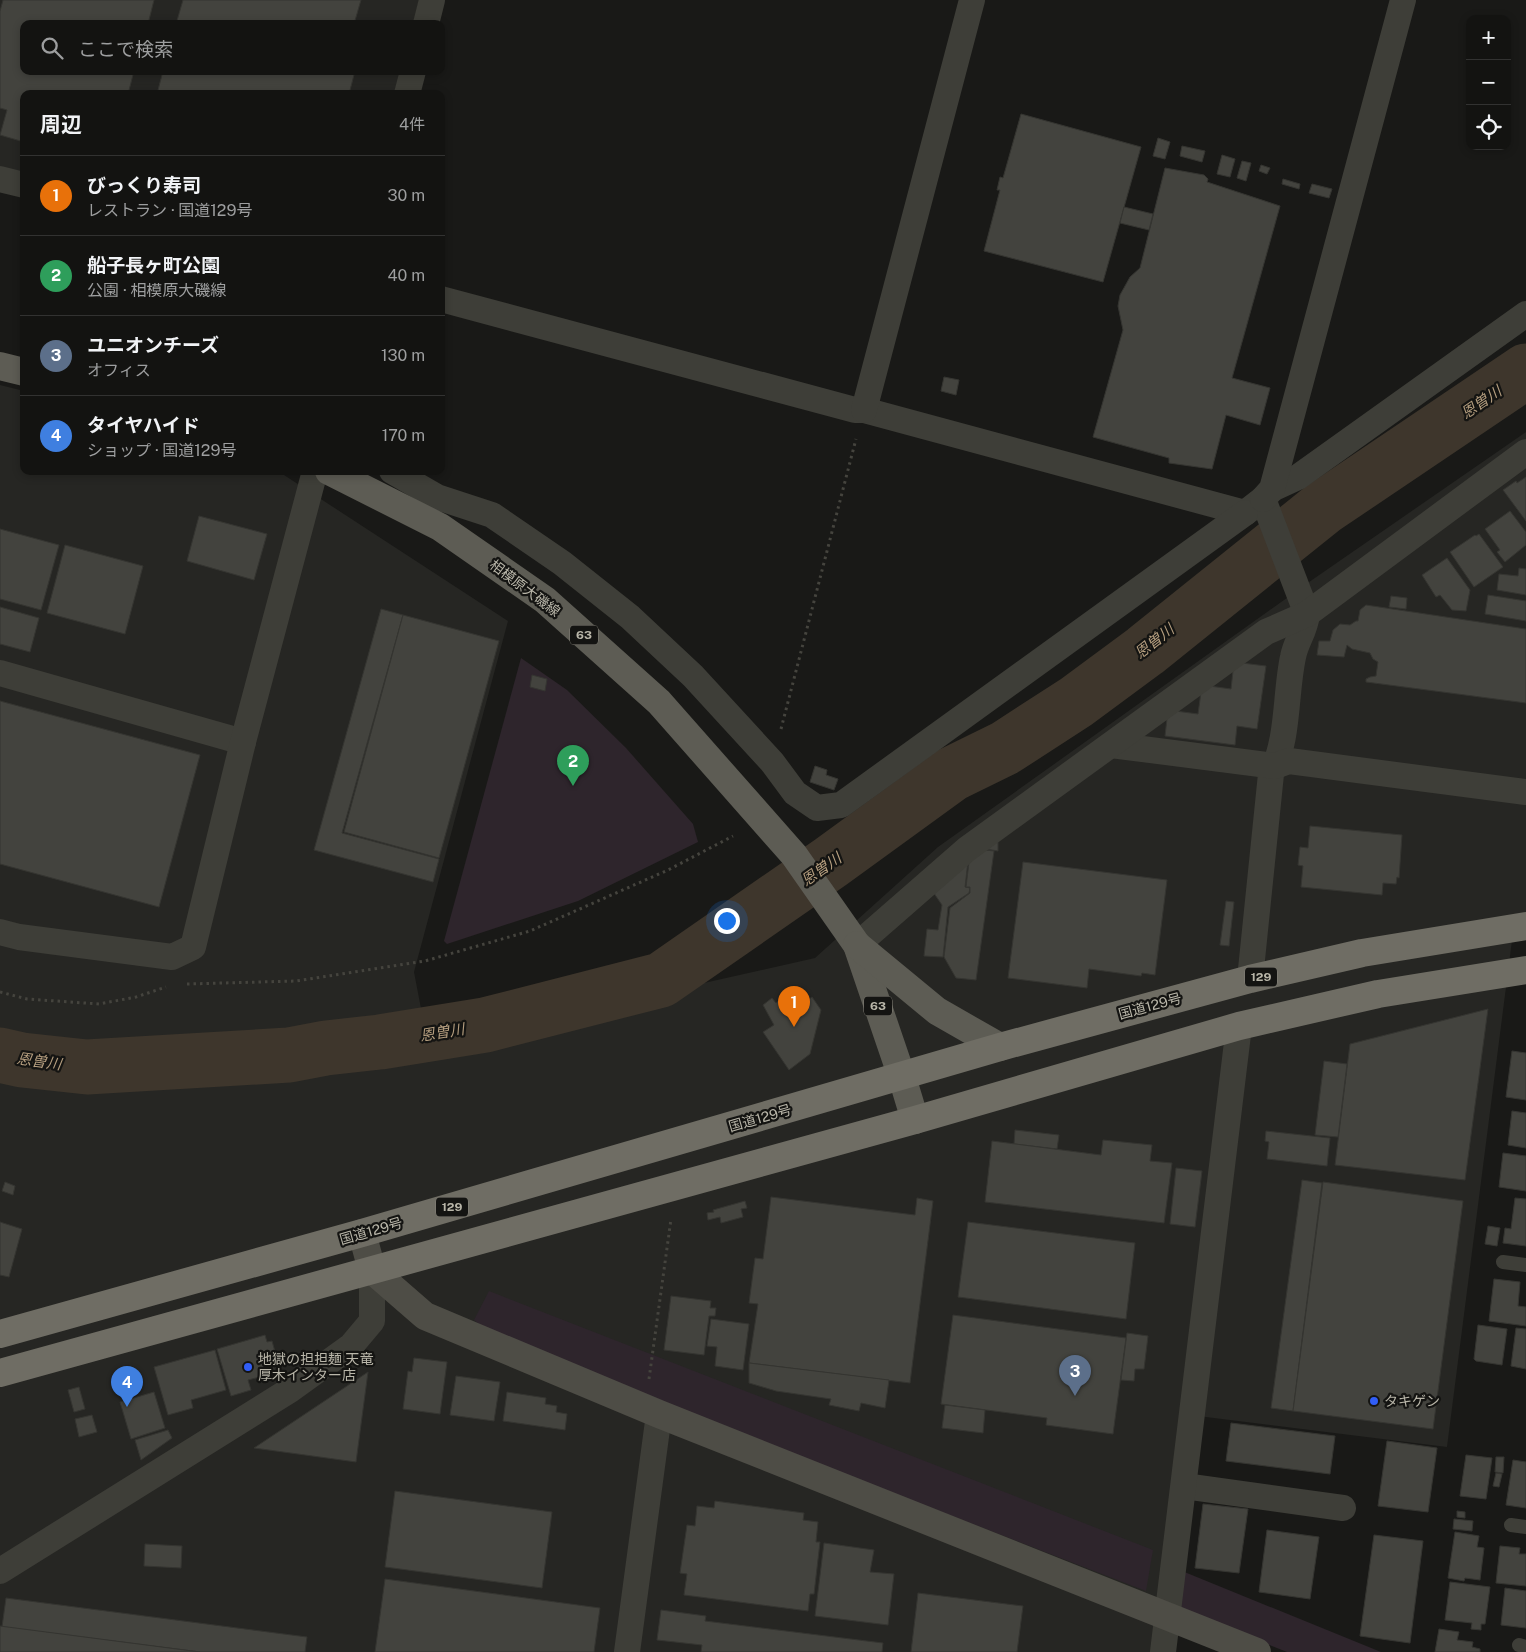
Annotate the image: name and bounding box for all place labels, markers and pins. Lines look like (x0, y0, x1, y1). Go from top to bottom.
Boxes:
pin: 2 (557, 745, 589, 786)
pin: 1 (778, 986, 810, 1027)
place label: 地獄の担担麺 天竜 厚木インター店 (258, 1351, 373, 1383)
pin: 3 (1059, 1355, 1091, 1396)
marker: 地獄の担担麺 天竜 厚木インター店 (242, 1361, 254, 1373)
pin: 4 (111, 1366, 143, 1407)
place label: タキゲン (1384, 1393, 1440, 1409)
marker: タキゲン (1368, 1395, 1380, 1407)

